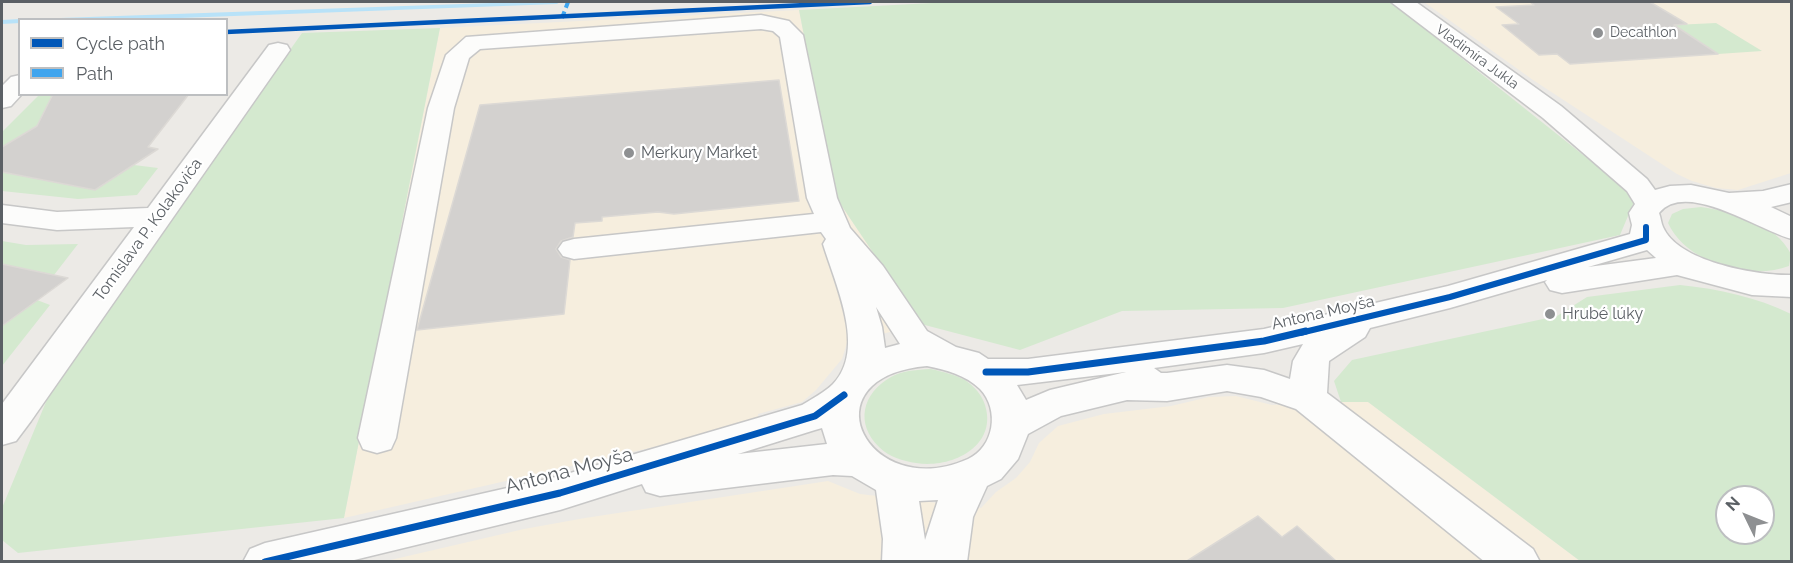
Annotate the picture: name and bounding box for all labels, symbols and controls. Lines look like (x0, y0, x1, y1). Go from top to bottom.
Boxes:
legend (18, 18, 228, 96)
street label: Vladimíra Jukla (1432, 21, 1522, 93)
place label: Decathlon (1610, 25, 1677, 41)
marker: Decathlon (1591, 26, 1605, 40)
text: Cycle path (76, 33, 165, 54)
text: Path (76, 63, 113, 84)
place label: Merkury Market (641, 143, 757, 163)
marker: Merkury Market (622, 146, 636, 160)
street label: Tomislava P. Kolakoviča (90, 155, 206, 305)
street label: Antona Moyša (1270, 292, 1376, 334)
place label: Hrubé lúky (1562, 304, 1643, 324)
marker: Hrubé lúky (1543, 307, 1557, 321)
street label: Antona Moyša (503, 442, 635, 500)
north arrow (1715, 485, 1775, 545)
text: N (1722, 493, 1744, 515)

